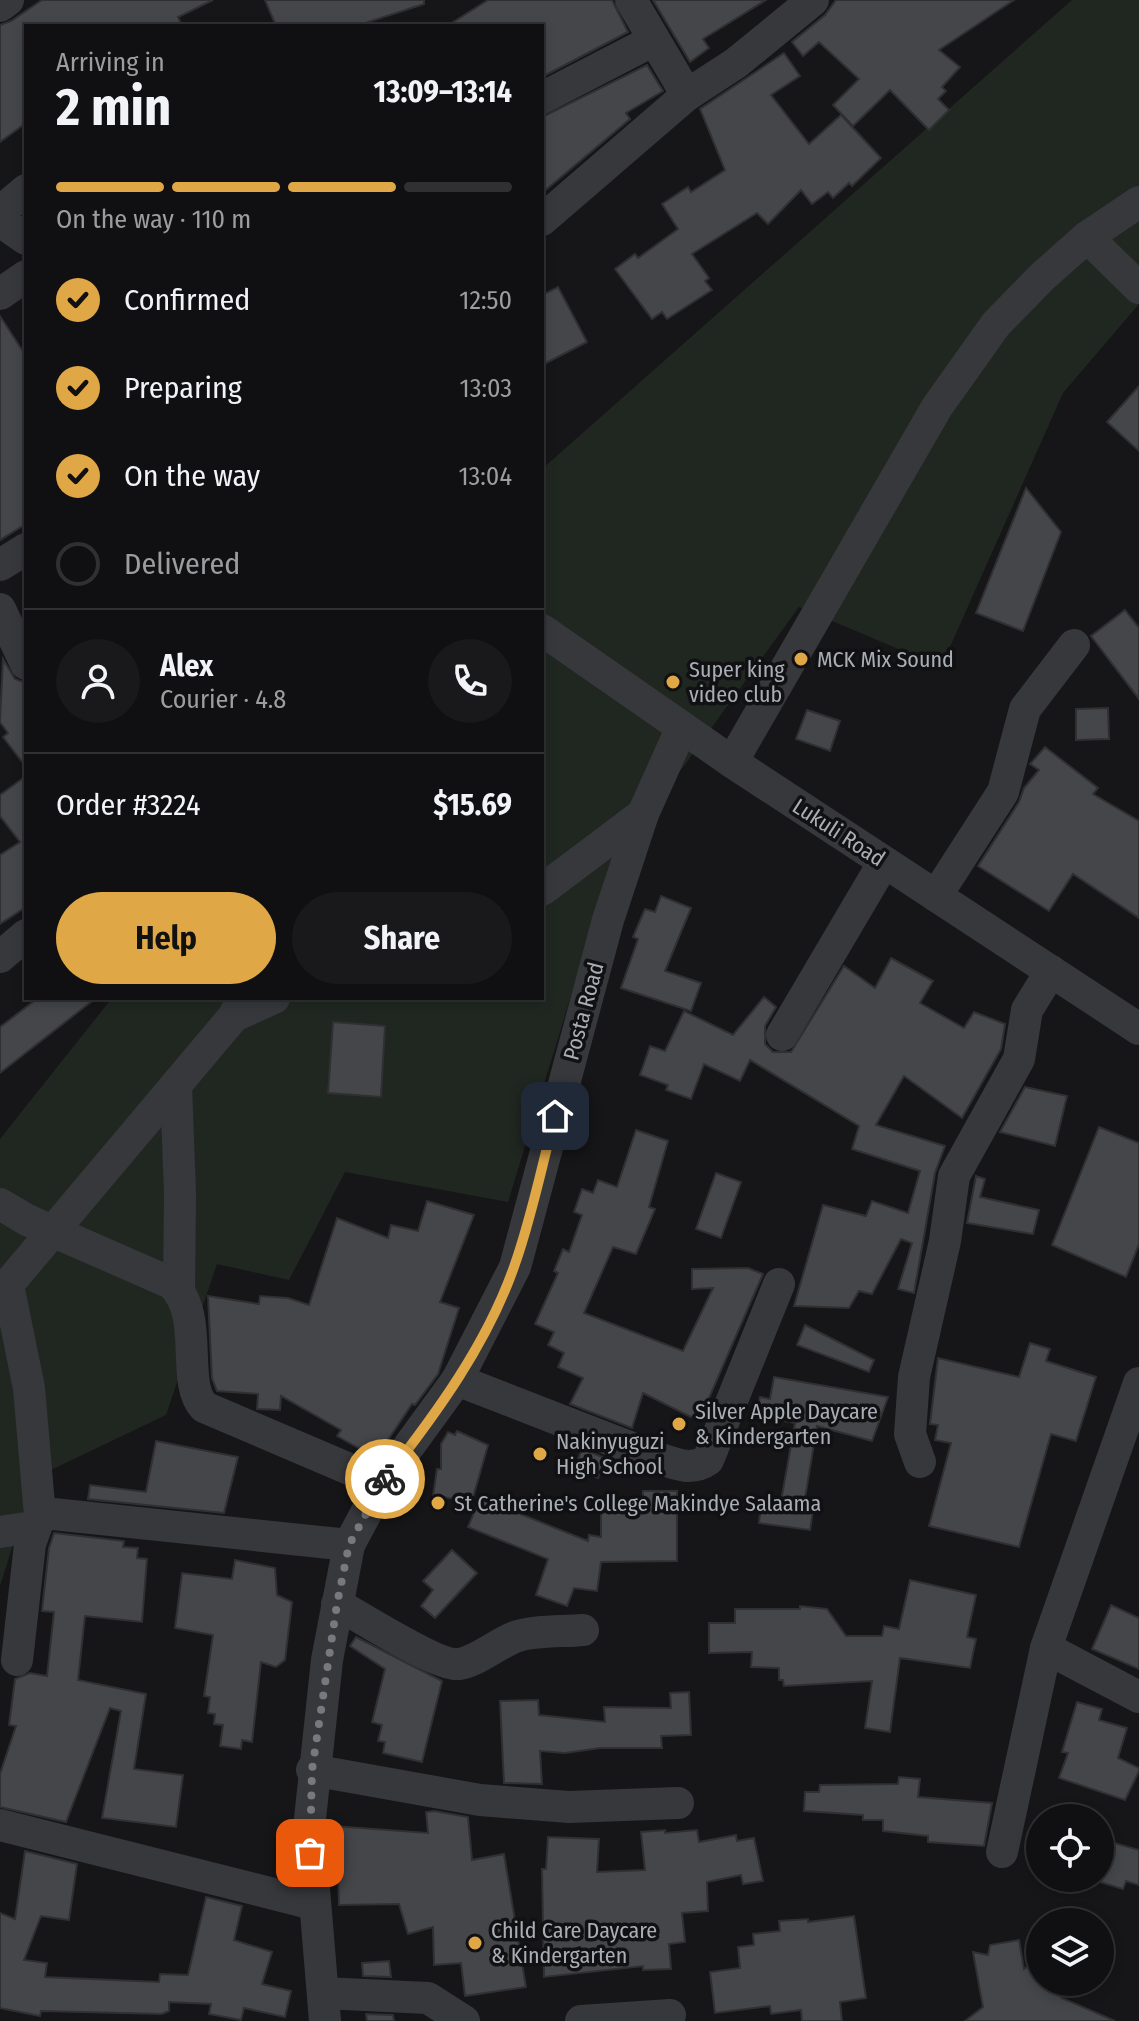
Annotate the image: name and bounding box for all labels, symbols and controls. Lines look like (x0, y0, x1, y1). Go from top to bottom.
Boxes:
text: Arriving in (56, 47, 165, 78)
text: 13:09–13:14 (374, 74, 512, 110)
text: 2 min (56, 76, 171, 139)
text: On the way · 110 m (56, 204, 251, 235)
icon: check (56, 278, 100, 322)
text: Confirmed (124, 282, 250, 318)
text: 12:50 (459, 285, 512, 316)
icon: check (56, 366, 100, 410)
text: Preparing (124, 370, 242, 406)
text: 13:03 (460, 373, 512, 404)
icon: check (56, 454, 100, 498)
text: On the way (124, 458, 260, 494)
text: 13:04 (458, 461, 512, 492)
text: Delivered (124, 546, 240, 582)
button: person (56, 639, 140, 723)
button: phone (428, 639, 512, 723)
place label: MCK Mix Sound (817, 646, 954, 673)
text: Alex (160, 648, 213, 684)
marker: MCK Mix Sound (792, 650, 810, 668)
place label: Super king video club (689, 656, 785, 708)
marker: Super king video club (664, 673, 682, 691)
text: Courier · 4.8 (160, 684, 286, 715)
text: Order #3224 (56, 787, 200, 823)
text: $15.69 (433, 787, 512, 823)
street label: Lukuli Road (787, 793, 890, 872)
button: Help (56, 892, 276, 984)
button: Share (292, 892, 512, 984)
street label: Posta Road (557, 959, 610, 1063)
pin (521, 1082, 589, 1150)
icon: home (533, 1094, 577, 1138)
place label: Silver Apple Daycare & Kindergarten (695, 1398, 878, 1450)
marker: Silver Apple Daycare & Kindergarten (670, 1415, 688, 1433)
place label: Nakinyuguzi High School (556, 1428, 665, 1480)
courier (345, 1439, 425, 1519)
marker: Nakinyuguzi High School (531, 1445, 549, 1463)
icon: bike (363, 1457, 407, 1501)
place label: St Catherine's College Makindye Salaama (454, 1490, 821, 1517)
marker: St Catherine's College Makindye Salaama (429, 1494, 447, 1512)
map controls (1026, 1804, 1114, 1996)
button: locate (1026, 1804, 1114, 1892)
pin (276, 1819, 344, 1887)
icon: bag (288, 1831, 332, 1875)
button: layers (1026, 1908, 1114, 1996)
place label: Child Care Daycare & Kindergarten (491, 1917, 657, 1969)
marker: Child Care Daycare & Kindergarten (466, 1934, 484, 1952)

